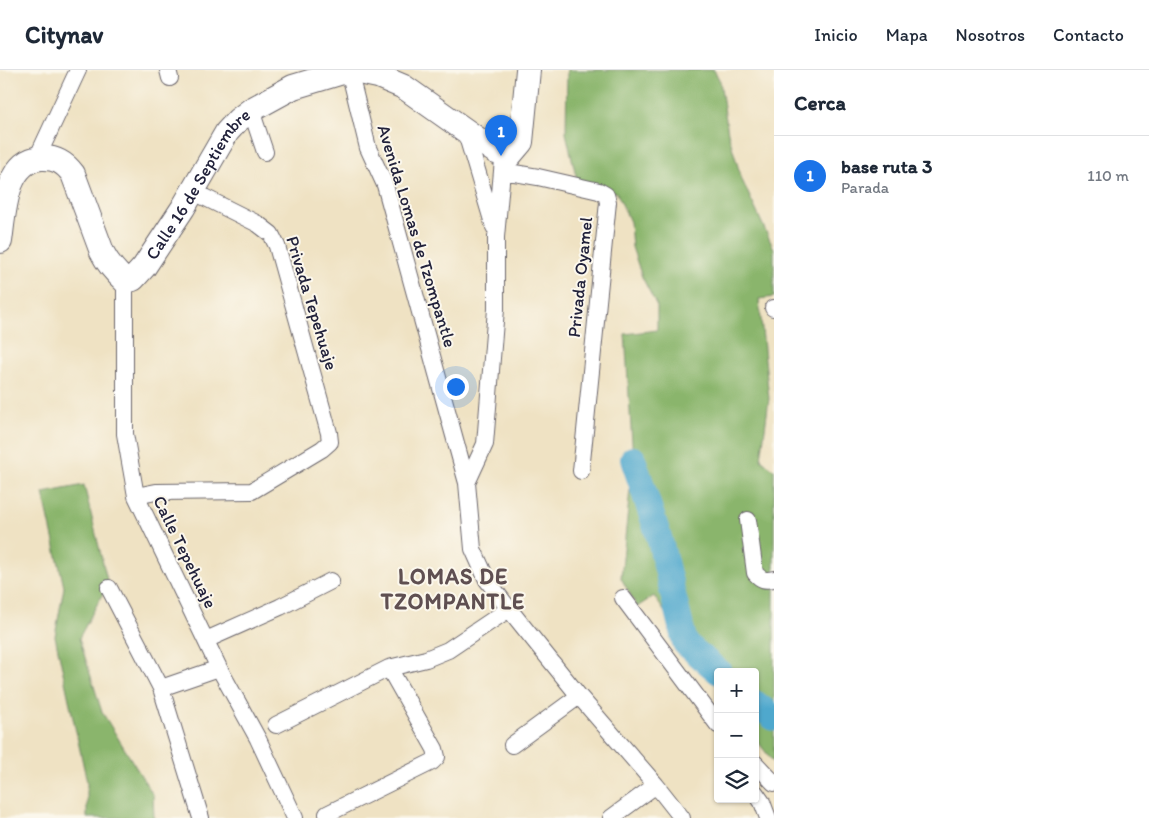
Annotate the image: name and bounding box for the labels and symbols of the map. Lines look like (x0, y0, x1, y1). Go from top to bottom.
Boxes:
street label: Calle 16 de Septiembre (141, 104, 255, 264)
pin: 1 (485, 115, 517, 156)
street label: Avenida Lomas de Tzompantle (373, 122, 461, 350)
street label: Privada Oyamel (563, 216, 597, 338)
street label: Privada Tepehuaje (281, 233, 343, 373)
your location (443, 374, 469, 400)
street label: Calle Tepehuaje (148, 492, 222, 612)
district label: LOMAS DE TZOMPANTLE (380, 563, 525, 615)

